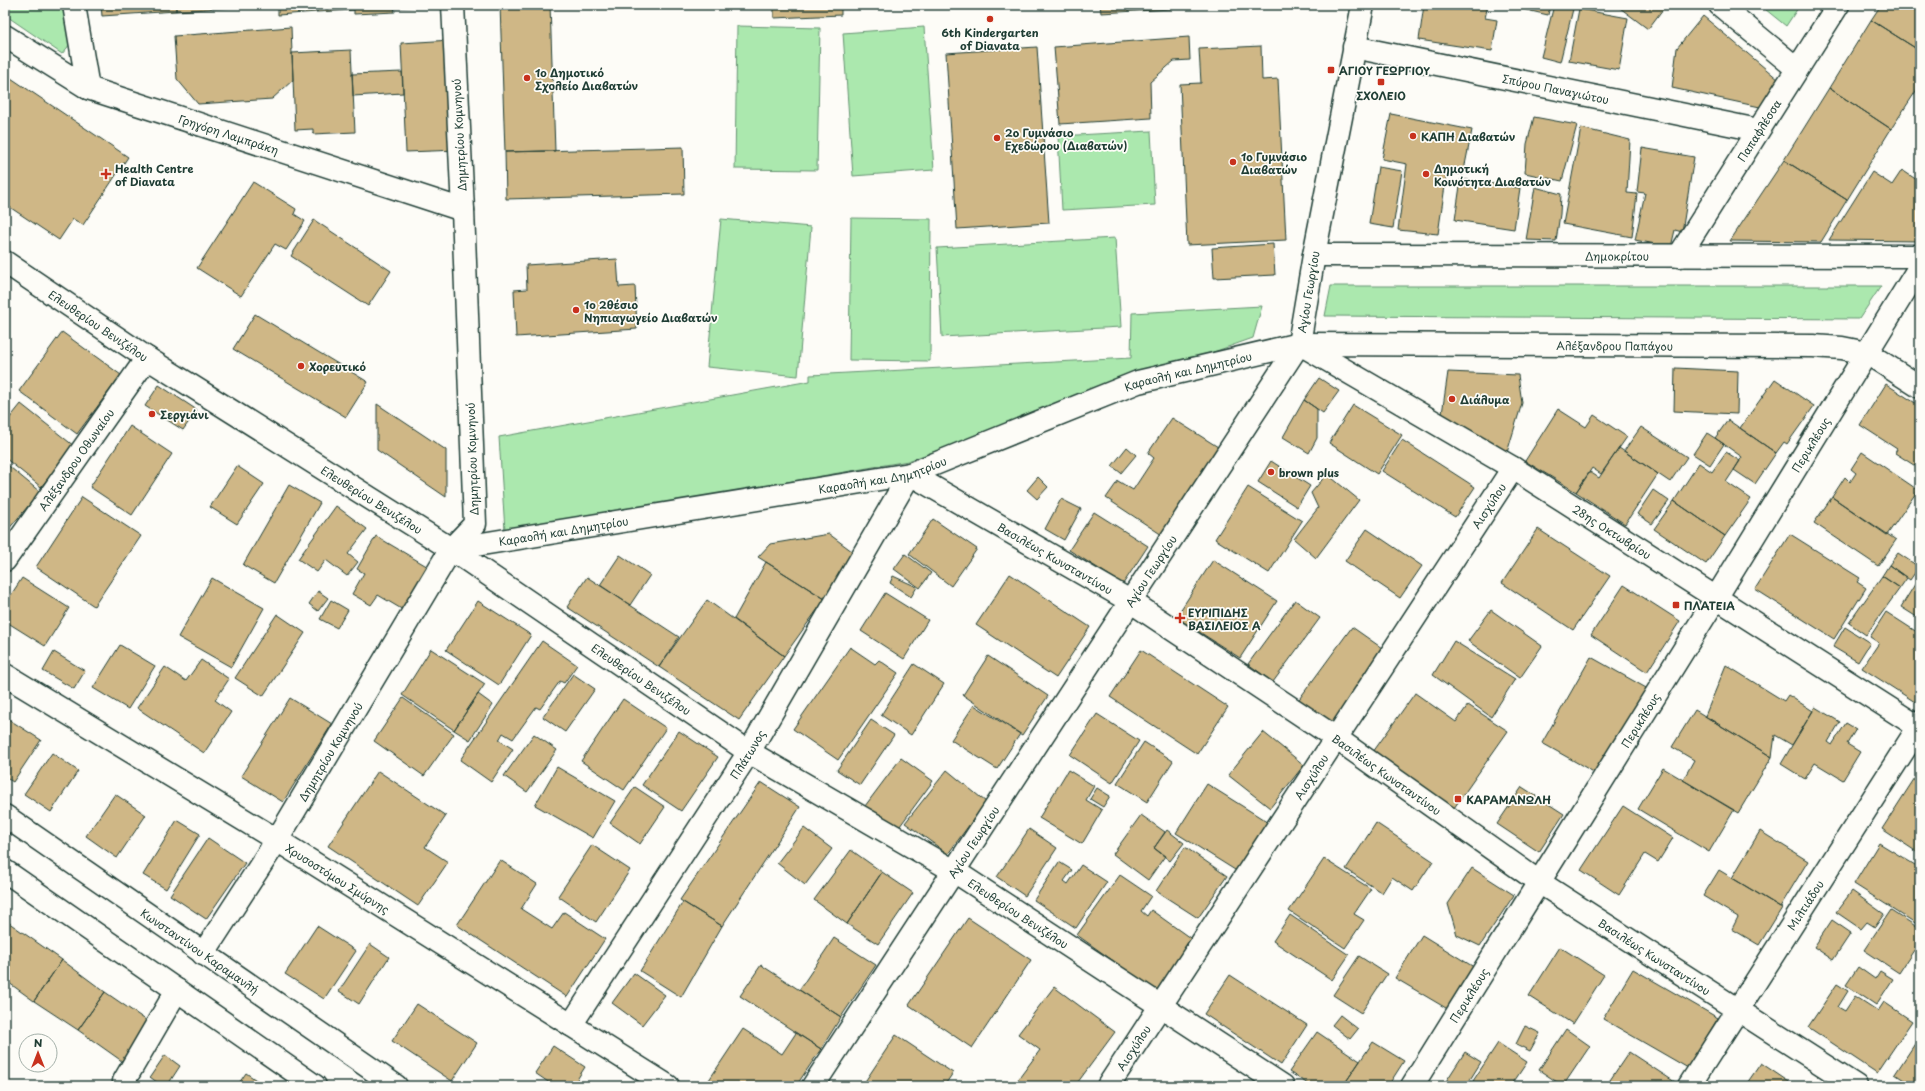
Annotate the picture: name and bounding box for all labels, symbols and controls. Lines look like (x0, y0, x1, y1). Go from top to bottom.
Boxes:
marker: 6th Kindergarten of Diavata (985, 14, 995, 24)
place label: 6th Kindergarten of Diavata (941, 24, 1039, 54)
place label: ΑΓΙΟΥ ΓΕΩΡΓΙΟΥ (1339, 62, 1430, 79)
place label: 1ο Δημοτικό Σχολείο Διαβατών (535, 64, 639, 94)
marker: ΑΓΙΟΥ ΓΕΩΡΓΙΟΥ (1326, 65, 1336, 75)
street label: Σπύρου Παναγιώτου (1501, 69, 1611, 108)
marker: 1ο Δημοτικό Σχολείο Διαβατών (522, 73, 532, 83)
marker: ΣΧΟΛΕΙΟ (1376, 77, 1386, 87)
street label: Δημητρίου Κομνηνού (448, 78, 470, 192)
place label: ΣΧΟΛΕΙΟ (1356, 87, 1406, 104)
street label: Παπαφλέσσα (1733, 96, 1785, 165)
street label: Γρηγόρη Λαμπράκη (177, 110, 281, 158)
place label: 2ο Γυμνάσιο Εχεδώρου (Διαβατών) (1005, 124, 1127, 154)
place label: ΚΑΠΗ Διαβατών (1421, 128, 1516, 145)
marker: ΚΑΠΗ Διαβατών (1408, 131, 1418, 141)
marker: 2ο Γυμνάσιο Εχεδώρου (Διαβατών) (992, 133, 1002, 143)
place label: 1ο Γυμνάσιο Διαβατών (1241, 148, 1308, 178)
marker: 1ο Γυμνάσιο Διαβατών (1228, 157, 1238, 167)
place label: Health Centre of Diavata (115, 160, 193, 190)
place label: Δημοτική Κοινότητα Διαβατών (1434, 160, 1552, 190)
marker: Health Centre of Diavata (100, 168, 112, 180)
marker: Δημοτική Κοινότητα Διαβατών (1421, 169, 1431, 179)
street label: Δημοκρίτου (1585, 247, 1649, 264)
street label: Αγίου Γεωργίου (1293, 249, 1323, 334)
street label: Ελευθερίου Βενιζέλου (45, 285, 152, 365)
place label: 1ο 2θέσιο Νηπιαγωγείο Διαβατών (584, 296, 718, 326)
marker: 1ο 2θέσιο Νηπιαγωγείο Διαβατών (571, 305, 581, 315)
street label: Αλέξανδρου Παπάγου (1556, 337, 1673, 354)
street label: Καραολή και Δημητρίου (1121, 347, 1253, 395)
place label: Χορευτικό (308, 358, 366, 375)
marker: Χορευτικό (296, 361, 306, 371)
place label: Διάλυμα (1460, 391, 1510, 408)
marker: Διάλυμα (1447, 394, 1457, 404)
street label: Δημητρίου Κομνηνού (462, 402, 482, 516)
street label: Αλέξανδρου Οθωναίου (34, 405, 118, 514)
place label: Σεργιάνι (160, 406, 209, 423)
marker: Σεργιάνι (147, 409, 157, 419)
street label: Περικλέους (1787, 413, 1834, 476)
street label: Καραολή και Δημητρίου (817, 452, 949, 497)
street label: Ελευθερίου Βενιζέλου (318, 461, 426, 538)
place label: brown plus (1279, 464, 1339, 481)
marker: brown plus (1266, 467, 1276, 477)
street label: Αισχύλου (1467, 479, 1510, 532)
street label: 28ης Οκτωβρίου (1569, 500, 1655, 563)
street label: Καραολή και Δημητρίου (497, 512, 630, 550)
street label: Βασιλέως Κωνσταντίνου (995, 518, 1116, 598)
street label: Αγίου Γεωργίου (1121, 531, 1180, 610)
place label: ΠΛΑΤΕΙΑ (1684, 597, 1735, 614)
marker: ΠΛΑΤΕΙΑ (1671, 600, 1681, 610)
place label: ΕΥΡΙΠΙΔΗΣ ΒΑΣΙΛΕΙΟΣ Α (1188, 604, 1261, 634)
marker: ΕΥΡΙΠΙΔΗΣ ΒΑΣΙΛΕΙΟΣ Α (1175, 613, 1185, 623)
street label: Ελευθερίου Βενιζέλου (588, 639, 695, 719)
street label: Περικλέους (1616, 689, 1664, 751)
street label: Δημητρίου Κομνηνού (294, 699, 366, 804)
street label: Πλάτωνος (725, 726, 769, 782)
street label: Βασιλέως Κωνσταντίνου (1329, 729, 1445, 819)
street label: Αισχύλου (1290, 750, 1332, 803)
place label: ΚΑΡΑΜΑΝΩΛΗ (1466, 791, 1551, 808)
marker: ΚΑΡΑΜΑΝΩΛΗ (1453, 794, 1463, 804)
street label: Αγίου Γεωργίου (943, 802, 1003, 881)
street label: Χρυσοστόμου Σμύρνης (283, 839, 393, 918)
street label: Ελευθερίου Βενιζέλου (965, 874, 1072, 952)
street label: Μιλτιάδου (1782, 876, 1827, 933)
street label: Κωνσταντίνου Καραμανλή (138, 904, 262, 997)
street label: Βασιλέως Κωνσταντίνου (1595, 914, 1714, 999)
street label: Περικλέους (1445, 964, 1492, 1026)
street label: Αισχύλου (1112, 1021, 1154, 1074)
north arrow (18, 1033, 58, 1073)
text: N (34, 1034, 43, 1051)

